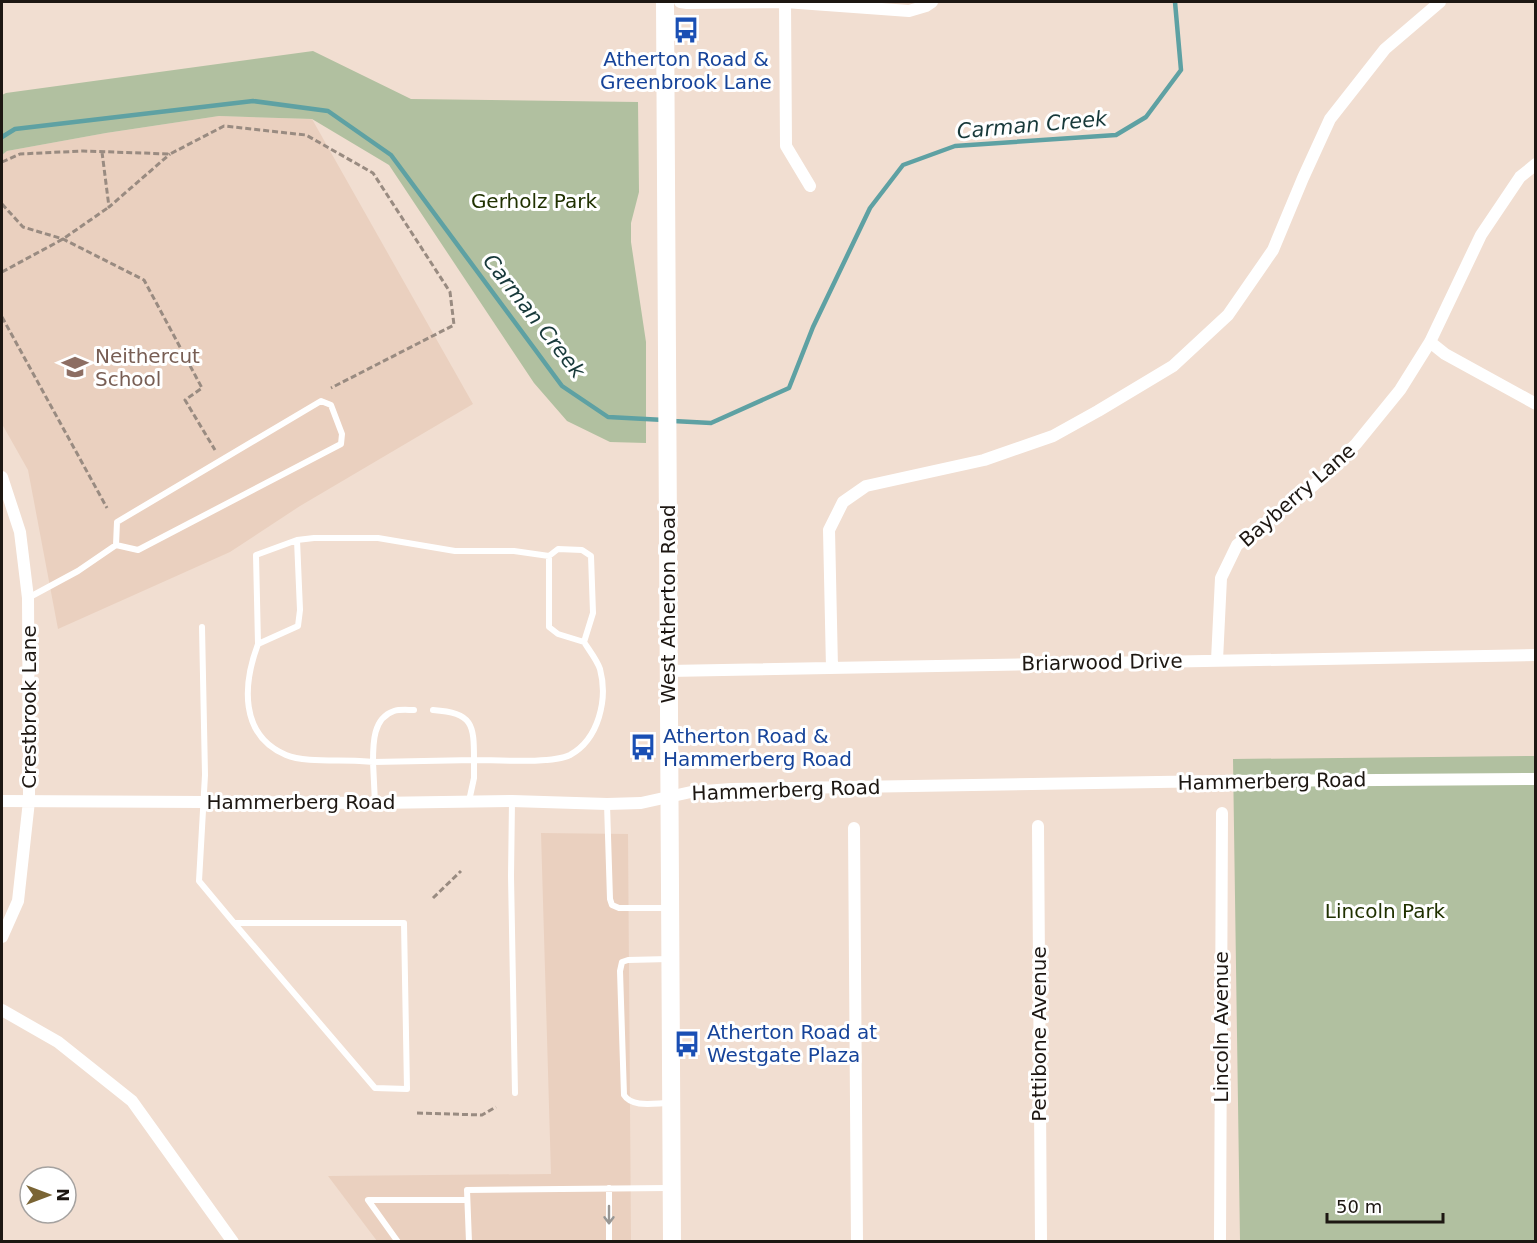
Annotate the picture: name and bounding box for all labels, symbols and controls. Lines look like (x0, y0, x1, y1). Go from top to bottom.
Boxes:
bus stop icon: Atherton Road & Greenbrook Lane (671, 15, 701, 45)
place label: Atherton Road & Greenbrook Lane (600, 47, 772, 94)
water label: Carman Creek (956, 106, 1109, 144)
park label: Gerholz Park (471, 189, 598, 213)
water label: Carman Creek (478, 249, 590, 383)
place label: Neithercut School (95, 344, 200, 391)
school or university icon: Neithercut School (60, 352, 90, 382)
street label: Bayberry Lane (1234, 438, 1360, 552)
street label: West Atherton Road (656, 504, 680, 704)
street label: Crestbrook Lane (17, 625, 41, 789)
street label: Briarwood Drive (1021, 649, 1183, 675)
place label: Atherton Road & Hammerberg Road (663, 724, 852, 771)
bus stop icon: Atherton Road & Hammerberg Road (628, 732, 658, 762)
street label: Hammerberg Road (1177, 767, 1367, 795)
street label: Hammerberg Road (691, 775, 881, 805)
street label: Hammerberg Road (207, 790, 395, 814)
park label: Lincoln Park (1325, 899, 1446, 923)
street label: Pettibone Avenue (1027, 946, 1051, 1122)
street label: Lincoln Avenue (1209, 951, 1233, 1103)
place label: Atherton Road at Westgate Plaza (707, 1020, 877, 1067)
bus stop icon: Atherton Road at Westgate Plaza (672, 1029, 702, 1059)
north arrow (18, 1165, 78, 1225)
scale bar (1327, 1186, 1442, 1224)
text: N (53, 1188, 72, 1202)
text: 50 m (1336, 1196, 1382, 1217)
one-way arrow (603, 1204, 615, 1224)

